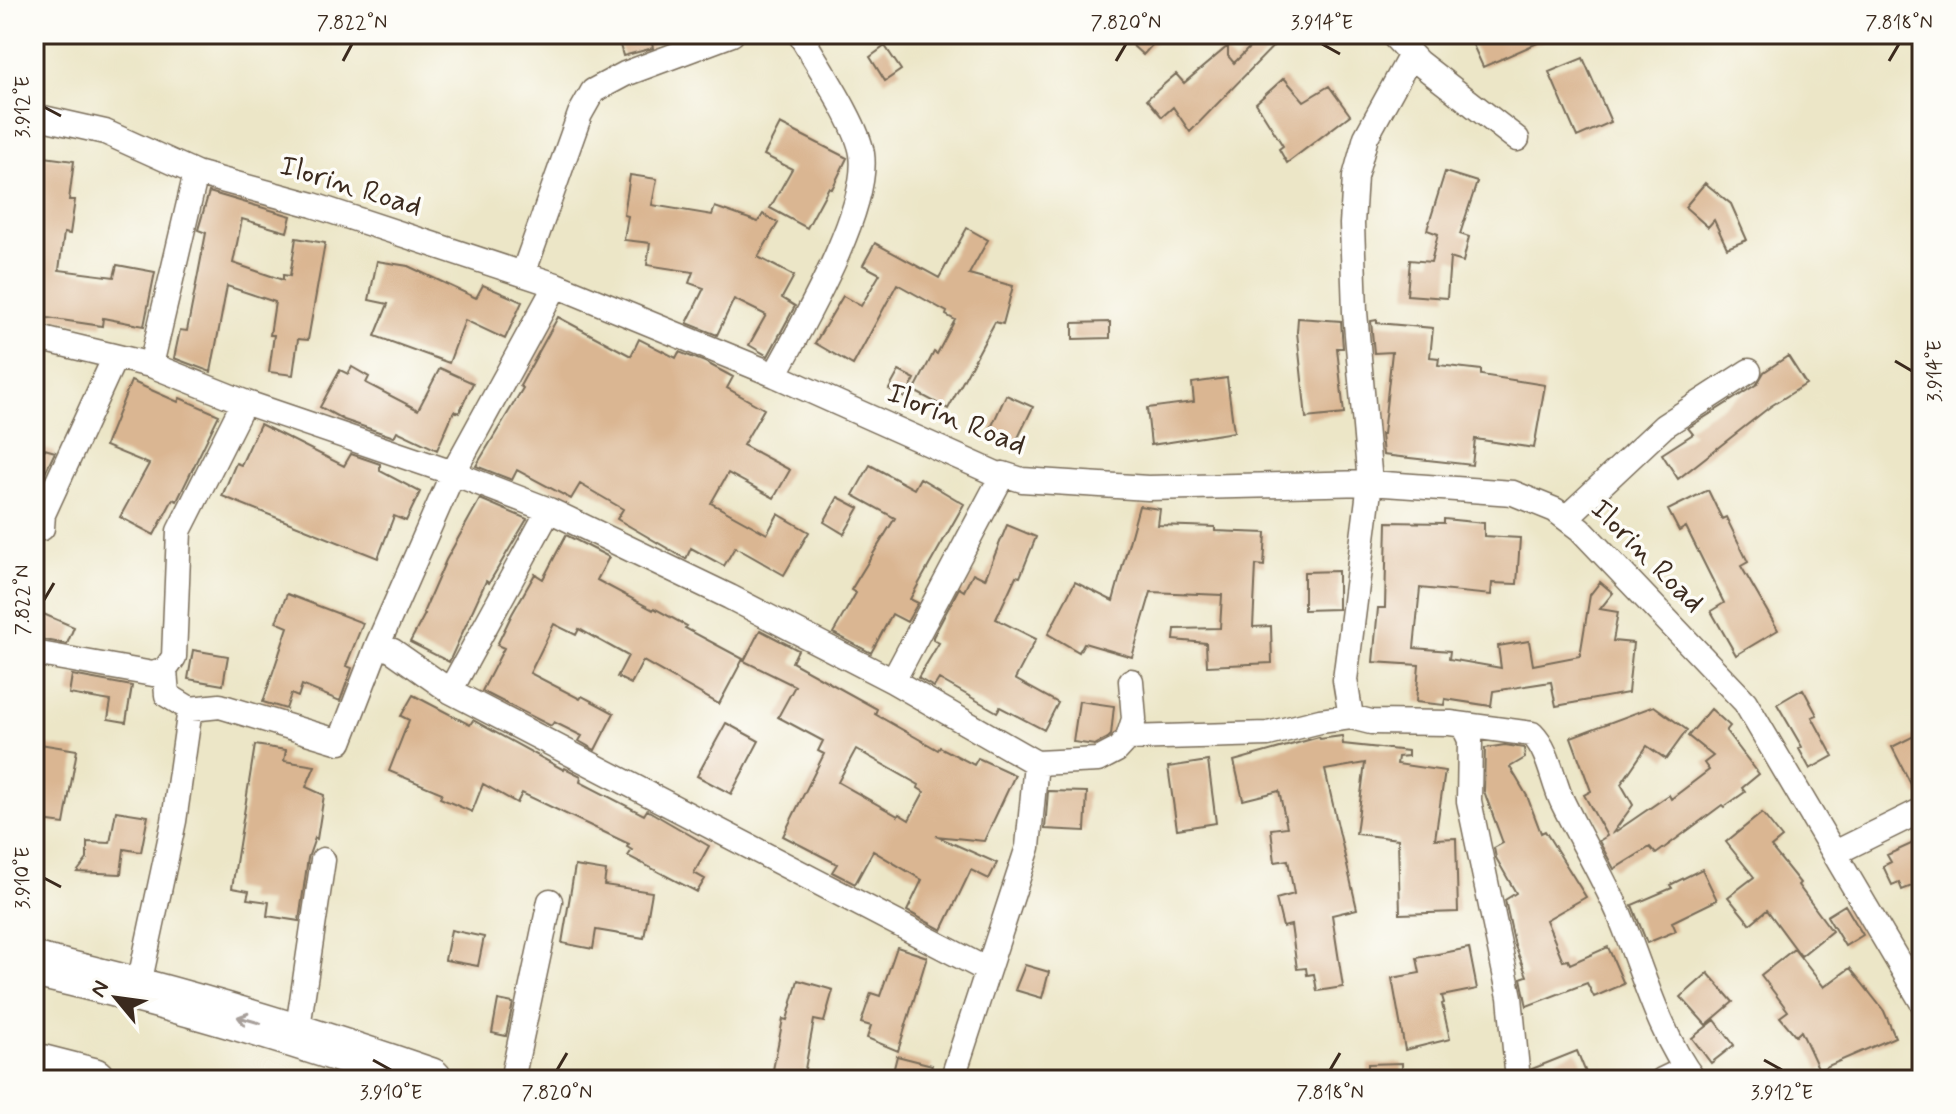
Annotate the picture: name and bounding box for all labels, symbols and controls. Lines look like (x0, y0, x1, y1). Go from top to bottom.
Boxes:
text: 7.822°N (317, 10, 387, 37)
text: 7.820°N (1091, 10, 1161, 37)
text: 3.914°E (1291, 10, 1353, 37)
text: 7.818°N (1865, 10, 1933, 37)
text: 3.912°E (10, 76, 37, 138)
street label: Ilorin Road (275, 146, 426, 226)
text: 3.914°E (1922, 340, 1949, 402)
street label: Ilorin Road (881, 374, 1032, 465)
street label: Ilorin Road (1581, 490, 1713, 622)
text: 7.822°N (10, 565, 37, 635)
text: 3.910°E (10, 847, 37, 909)
north arrow (76, 958, 156, 1038)
text: N (84, 976, 116, 1002)
one-way arrow (237, 1012, 263, 1027)
text: 3.910°E (360, 1080, 422, 1107)
text: 7.820°N (522, 1080, 592, 1107)
text: 7.818°N (1296, 1080, 1364, 1107)
text: 3.912°E (1751, 1080, 1813, 1107)

